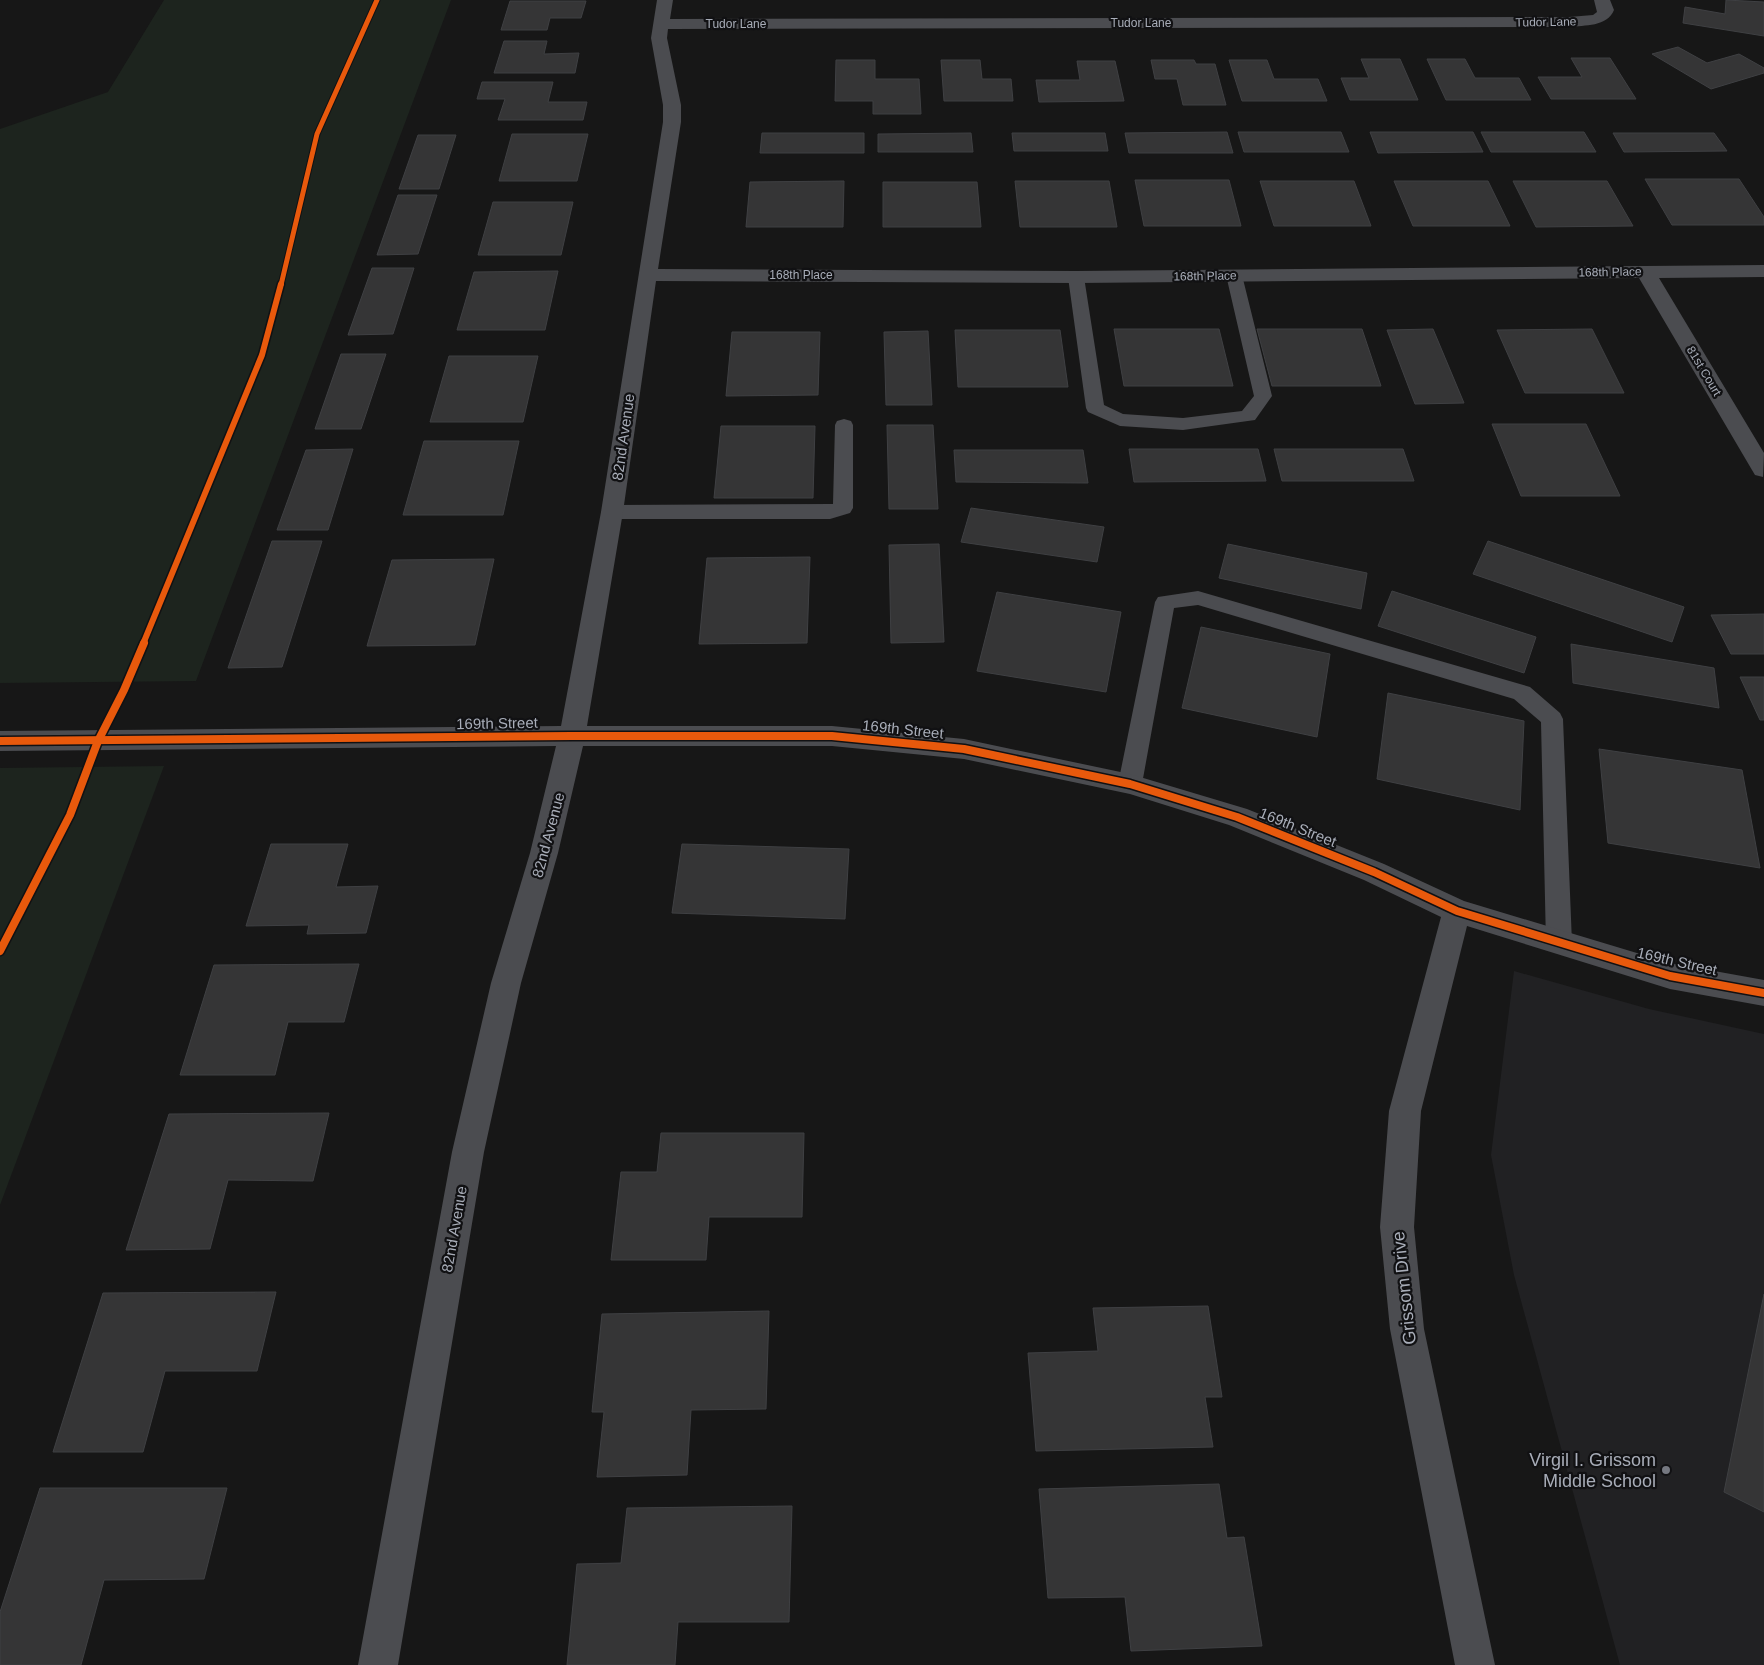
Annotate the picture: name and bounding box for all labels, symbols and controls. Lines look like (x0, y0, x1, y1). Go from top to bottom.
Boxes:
street label: Tudor Lane (1515, 14, 1577, 30)
street label: Tudor Lane (1111, 16, 1172, 30)
street label: Tudor Lane (706, 17, 767, 31)
street label: 168th Place (1578, 264, 1642, 280)
street label: 168th Place (769, 268, 833, 282)
street label: 168th Place (1173, 268, 1237, 284)
street label: 81st Court (1684, 344, 1725, 399)
street label: 82nd Avenue (609, 393, 637, 481)
street label: 169th Street (456, 714, 539, 732)
street label: 169th Street (861, 716, 945, 742)
street label: 82nd Avenue (528, 791, 568, 879)
street label: 169th Street (1257, 804, 1340, 850)
street label: 169th Street (1635, 944, 1720, 979)
street label: 82nd Avenue (438, 1185, 470, 1273)
street label: Grissom Drive (1388, 1230, 1420, 1346)
place label: Virgil I. Grissom Middle School (1529, 1450, 1656, 1491)
marker: Virgil I. Grissom Middle School (1660, 1464, 1672, 1476)

